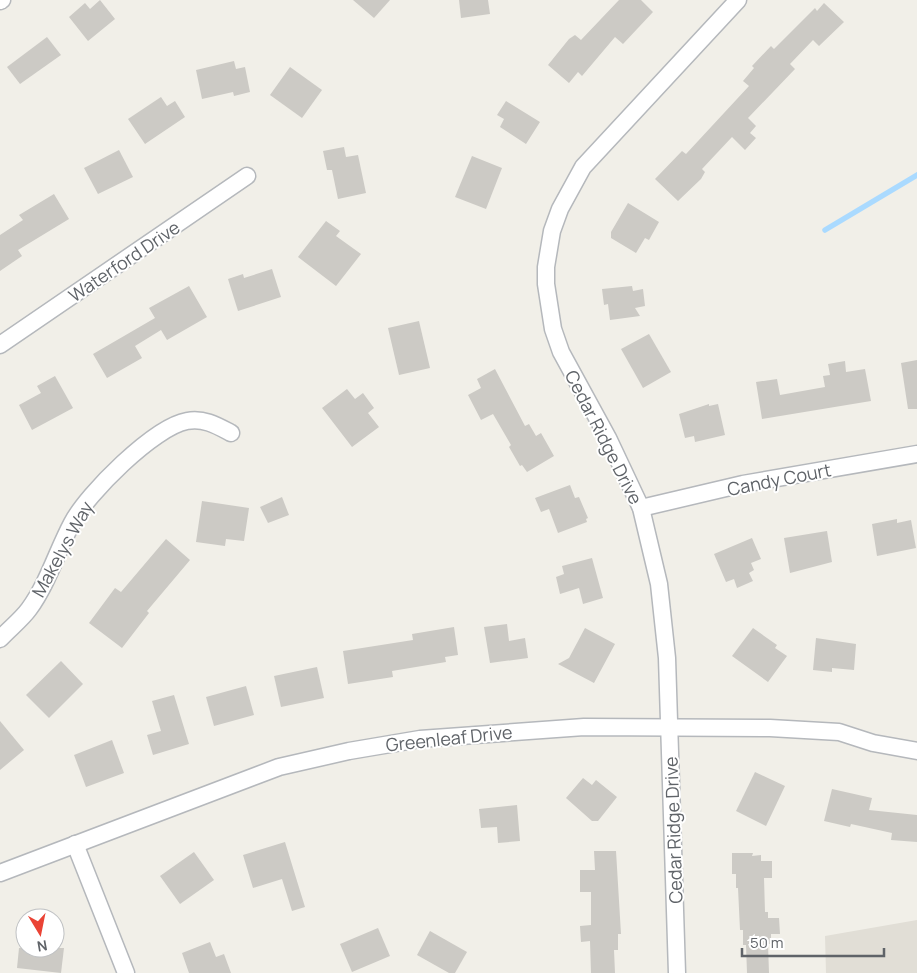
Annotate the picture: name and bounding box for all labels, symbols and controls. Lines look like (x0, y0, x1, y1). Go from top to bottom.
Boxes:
street label: Waterford Drive (64, 215, 184, 307)
street label: Cedar Ridge Drive (560, 366, 648, 508)
street label: Candy Court (725, 457, 833, 501)
street label: Makelys Way (26, 496, 98, 601)
street label: Greenleaf Drive (385, 719, 513, 757)
street label: Cedar Ridge Drive (658, 756, 688, 904)
north arrow (15, 908, 65, 958)
scale bar (742, 926, 884, 958)
text: 50 m (750, 932, 784, 953)
text: N (36, 936, 49, 957)

